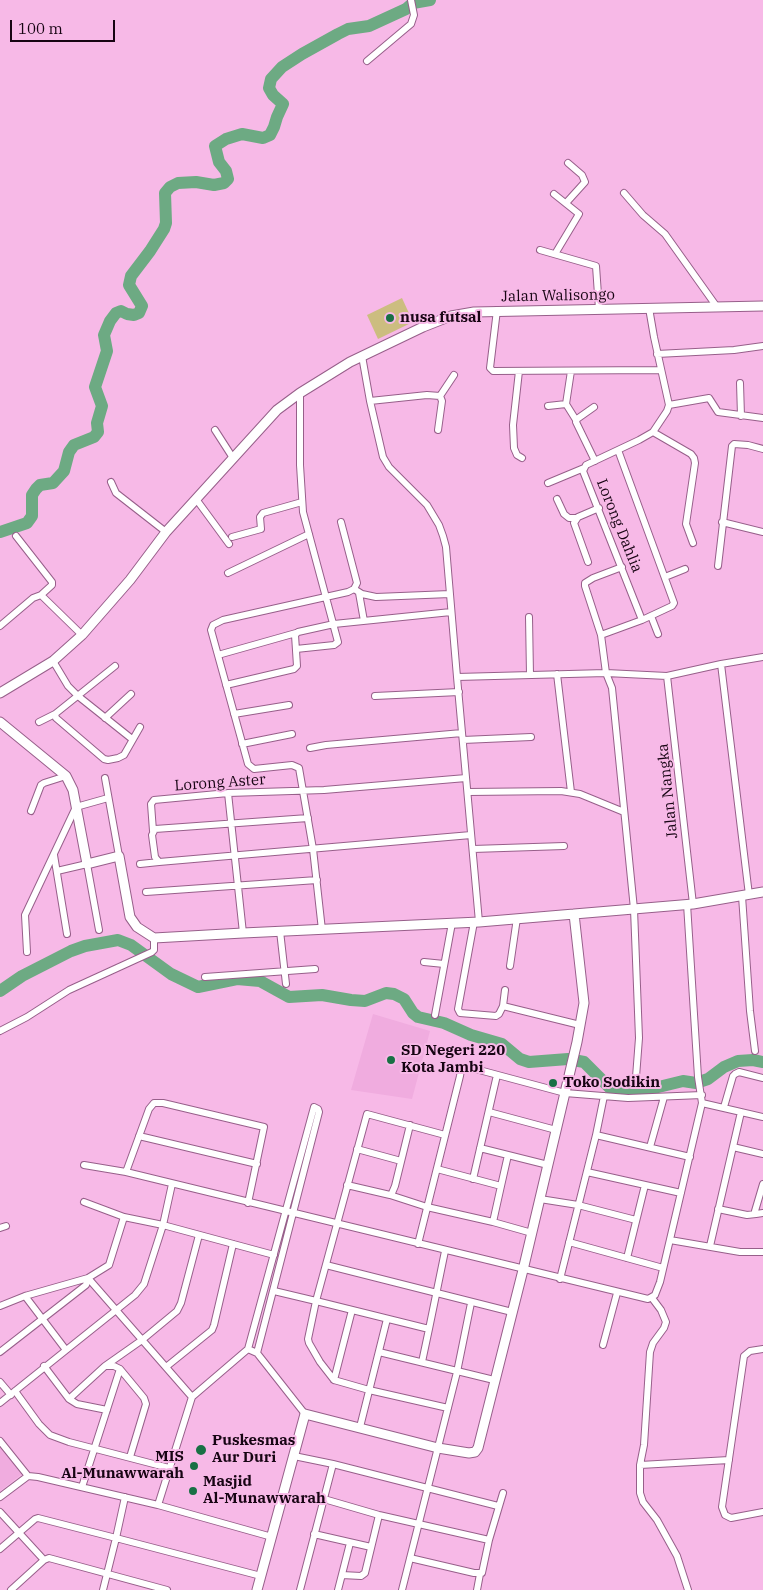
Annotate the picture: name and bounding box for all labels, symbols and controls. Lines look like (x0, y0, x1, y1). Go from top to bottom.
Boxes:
scale bar (12, 10, 118, 42)
text: 100 m (18, 19, 63, 38)
street label: Jalan Walisongo (501, 286, 615, 306)
place label: nusa futsal (400, 309, 481, 327)
marker: nusa futsal (384, 312, 396, 324)
street label: Lorong Dahlia (592, 477, 646, 575)
street label: Jalan Nangka (654, 743, 682, 839)
street label: Lorong Aster (174, 771, 266, 795)
place label: SD Negeri 220 Kota Jambi (401, 1042, 505, 1077)
marker: SD Negeri 220 Kota Jambi (385, 1054, 397, 1066)
place label: Toko Sodikin (563, 1074, 660, 1092)
marker: Toko Sodikin (547, 1077, 559, 1089)
place label: Puskesmas Aur Duri (212, 1432, 295, 1467)
marker: Puskesmas Aur Duri (194, 1443, 208, 1457)
place label: MIS Al-Munawwarah (61, 1448, 184, 1483)
marker: MIS Al-Munawwarah (188, 1460, 200, 1472)
place label: Masjid Al-Munawwarah (203, 1473, 326, 1508)
marker: Masjid Al-Munawwarah (187, 1485, 199, 1497)

